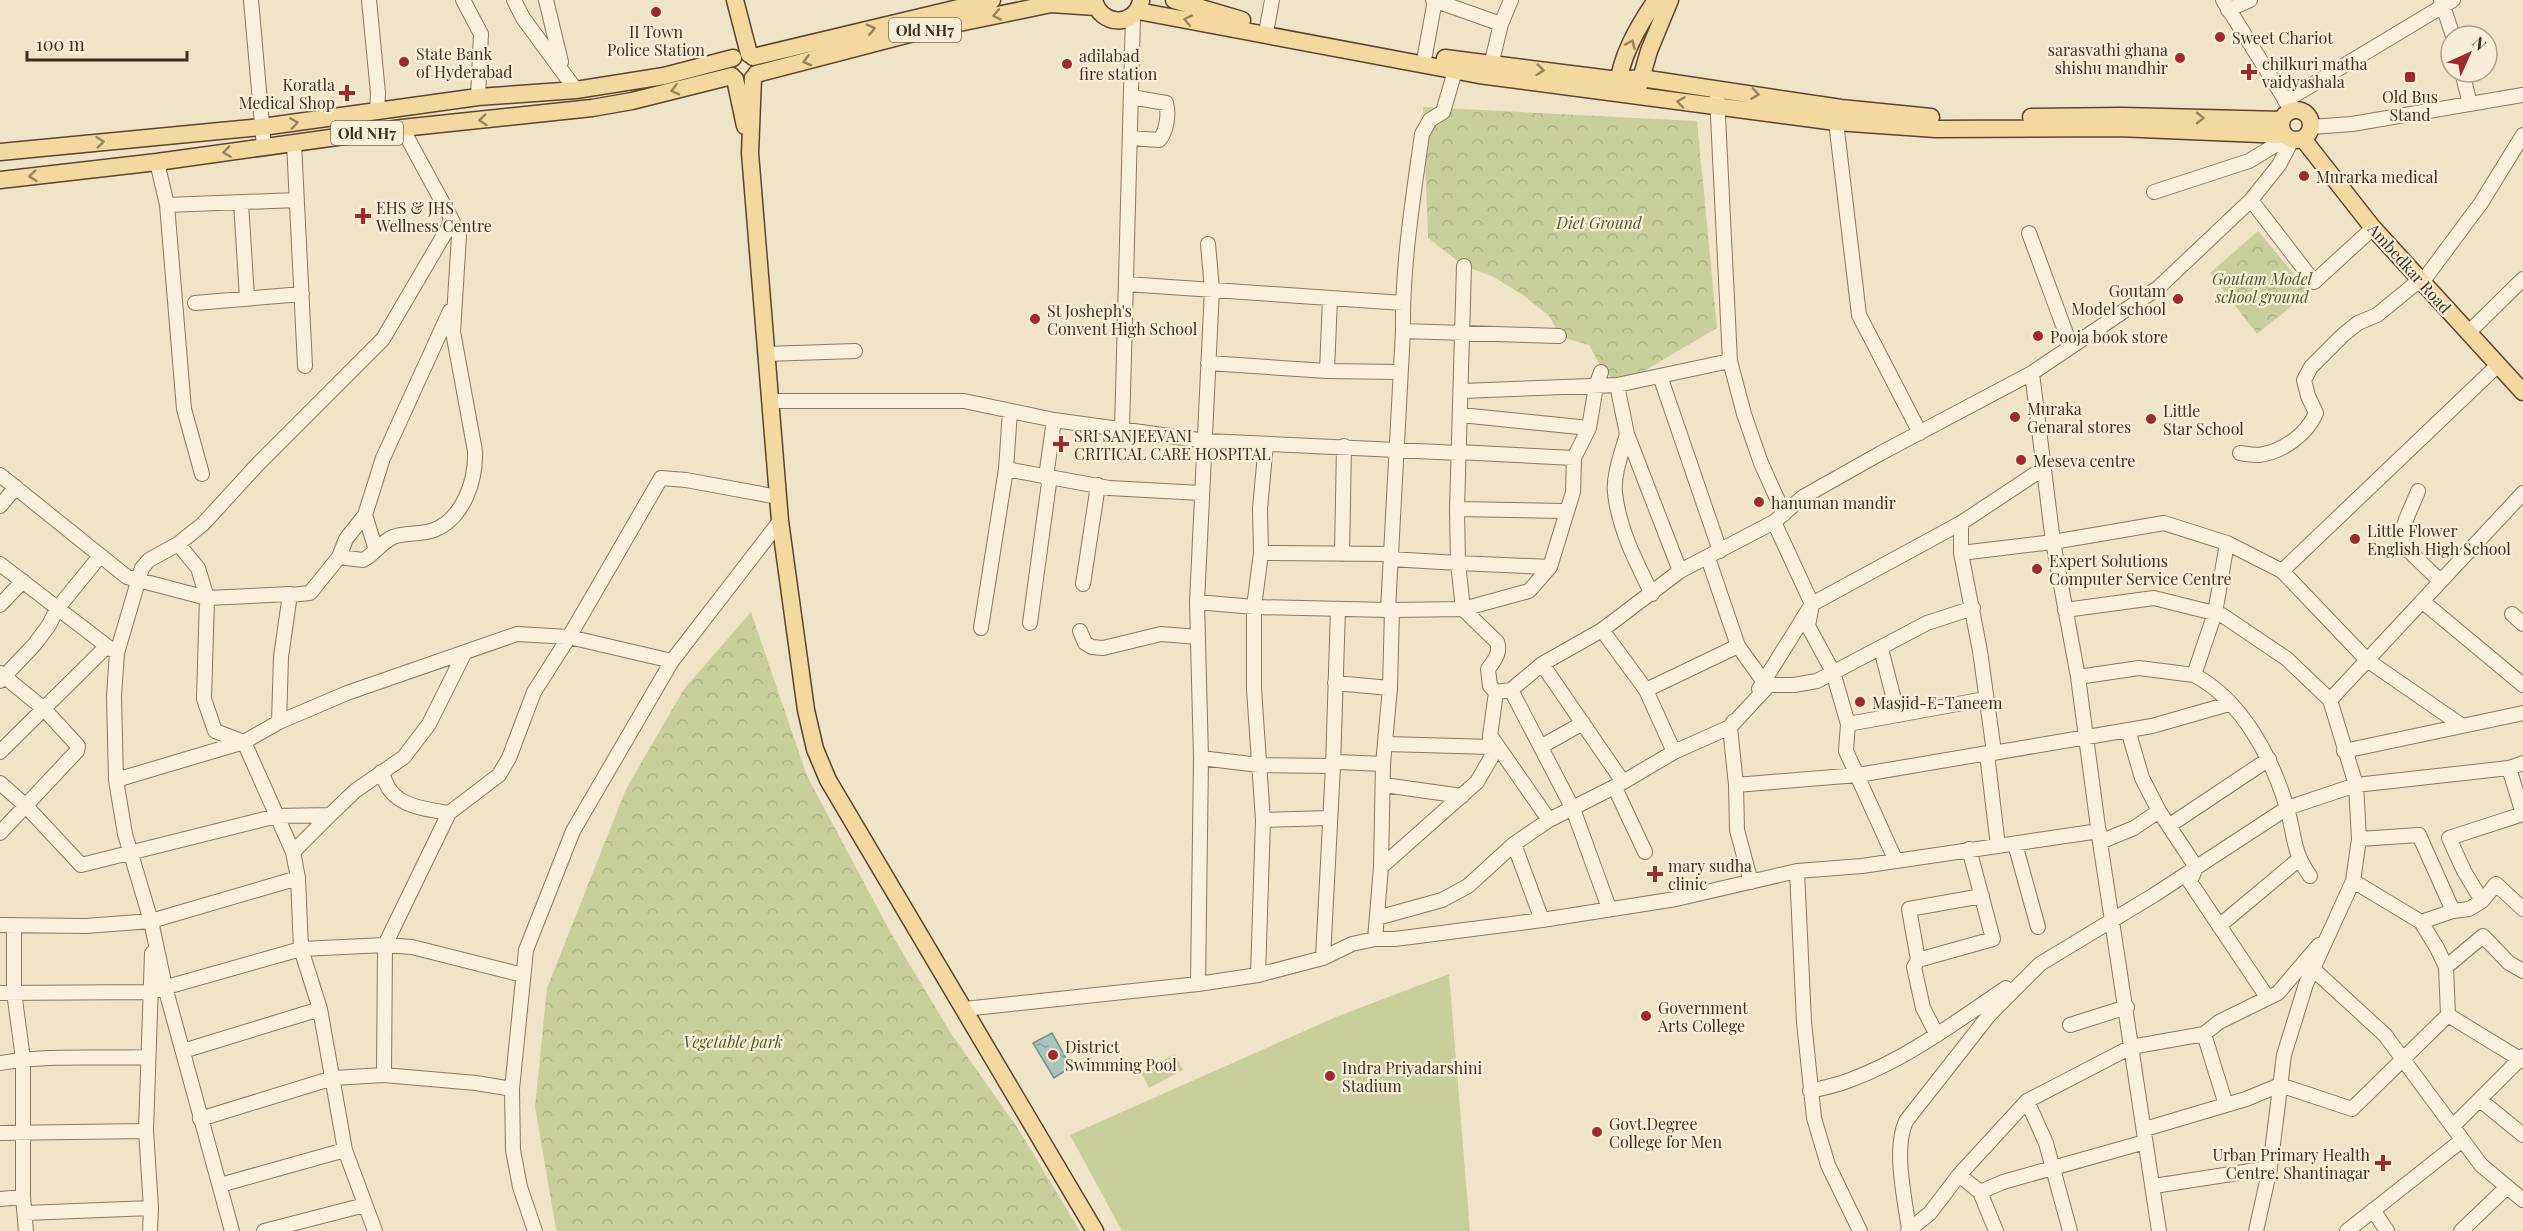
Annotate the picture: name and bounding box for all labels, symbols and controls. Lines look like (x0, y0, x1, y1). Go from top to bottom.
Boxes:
marker: II Town Police Station (649, 5, 663, 19)
one-way arrow (992, 8, 1002, 21)
one-way arrow (1183, 14, 1193, 27)
road number: Old NH7 (889, 18, 961, 42)
place label: II Town Police Station (607, 21, 705, 60)
scale bar (27, 24, 188, 62)
one-way arrow (866, 24, 876, 37)
north arrow (2439, 24, 2499, 84)
place label: Sweet Chariot (2232, 27, 2333, 48)
marker: Sweet Chariot (2213, 30, 2227, 44)
text: 100 m (36, 32, 85, 56)
text: N (2468, 32, 2492, 55)
place label: sarasvathi ghana shishu mandhir (2048, 39, 2168, 78)
one-way arrow (1624, 40, 1636, 51)
place label: State Bank of Hyderabad (416, 43, 513, 82)
place label: adilabad fire station (1079, 45, 1158, 84)
marker: sarasvathi ghana shishu mandhir (2173, 51, 2187, 65)
one-way arrow (802, 53, 812, 66)
place label: chilkuri matha vaidyashala (2261, 53, 2368, 92)
marker: State Bank of Hyderabad (397, 55, 411, 69)
marker: adilabad fire station (1060, 57, 1074, 71)
one-way arrow (1536, 63, 1545, 76)
marker: chilkuri matha vaidyashala (2240, 63, 2258, 81)
marker: Old Bus Stand (2403, 70, 2417, 84)
place label: Koratla Medical Shop (239, 74, 335, 113)
one-way arrow (670, 83, 681, 95)
marker: Koratla Medical Shop (340, 86, 354, 100)
place label: Old Bus Stand (2382, 86, 2438, 125)
one-way arrow (1749, 87, 1759, 100)
one-way arrow (1676, 96, 1686, 108)
one-way arrow (2195, 112, 2204, 124)
one-way arrow (478, 113, 487, 125)
one-way arrow (289, 117, 299, 129)
road number: Old NH7 (331, 121, 403, 145)
one-way arrow (95, 136, 105, 149)
one-way arrow (222, 146, 232, 158)
place label: Murarka medical (2316, 166, 2438, 187)
one-way arrow (29, 169, 38, 182)
marker: Murarka medical (2297, 169, 2311, 183)
place label: EHS & JHS Wellness Centre (375, 197, 492, 236)
marker: EHS & JHS Wellness Centre (354, 207, 372, 225)
park label: Diet Ground (1555, 212, 1643, 233)
street label: Ambedkar Road (2363, 218, 2456, 318)
park label: Goutam Model school ground (2212, 268, 2313, 307)
place label: Goutam Model school (2071, 280, 2166, 319)
marker: Goutam Model school (2171, 292, 2185, 306)
place label: St Josheph's Convent High School (1047, 300, 1198, 339)
marker: St Josheph's Convent High School (1028, 312, 1042, 326)
place label: Pooja book store (2050, 326, 2168, 347)
marker: Pooja book store (2031, 329, 2045, 343)
place label: Muraka Genaral stores (2027, 398, 2131, 437)
place label: Little Star School (2163, 400, 2244, 439)
marker: Muraka Genaral stores (2008, 410, 2022, 424)
marker: Little Star School (2144, 412, 2158, 426)
place label: SRI SANJEEVANI CRITICAL CARE HOSPITAL (1074, 425, 1271, 464)
marker: SRI SANJEEVANI CRITICAL CARE HOSPITAL (1052, 435, 1070, 453)
place label: Meseva centre (2033, 450, 2135, 471)
marker: Meseva centre (2014, 453, 2028, 467)
place label: hanuman mandir (1771, 492, 1896, 513)
marker: hanuman mandir (1752, 495, 1766, 509)
place label: Little Flower English High School (2367, 520, 2511, 559)
marker: Little Flower English High School (2348, 532, 2362, 546)
place label: Expert Solutions Computer Service Centre (2049, 550, 2232, 589)
marker: Expert Solutions Computer Service Centre (2030, 562, 2044, 576)
place label: Masjid-E-Taneem (1872, 692, 2002, 713)
marker: Masjid-E-Taneem (1853, 695, 1867, 709)
place label: mary sudha clinic (1668, 855, 1752, 894)
marker: mary sudha clinic (1646, 865, 1664, 883)
place label: Government Arts College (1657, 997, 1748, 1036)
marker: Government Arts College (1639, 1009, 1653, 1023)
park label: Vegetable park (683, 1031, 783, 1052)
place label: District Swimming Pool (1065, 1036, 1177, 1075)
marker: District Swimming Pool (1046, 1048, 1060, 1062)
place label: Indra Priyadarshini Stadium (1342, 1057, 1482, 1096)
marker: Indra Priyadarshini Stadium (1323, 1069, 1337, 1083)
place label: Govt.Degree College for Men (1609, 1113, 1722, 1152)
marker: Govt.Degree College for Men (1590, 1125, 1604, 1139)
place label: Urban Primary Health Centre, Shantinagar (2212, 1144, 2371, 1183)
marker: Urban Primary Health Centre, Shantinagar (2374, 1154, 2392, 1172)

